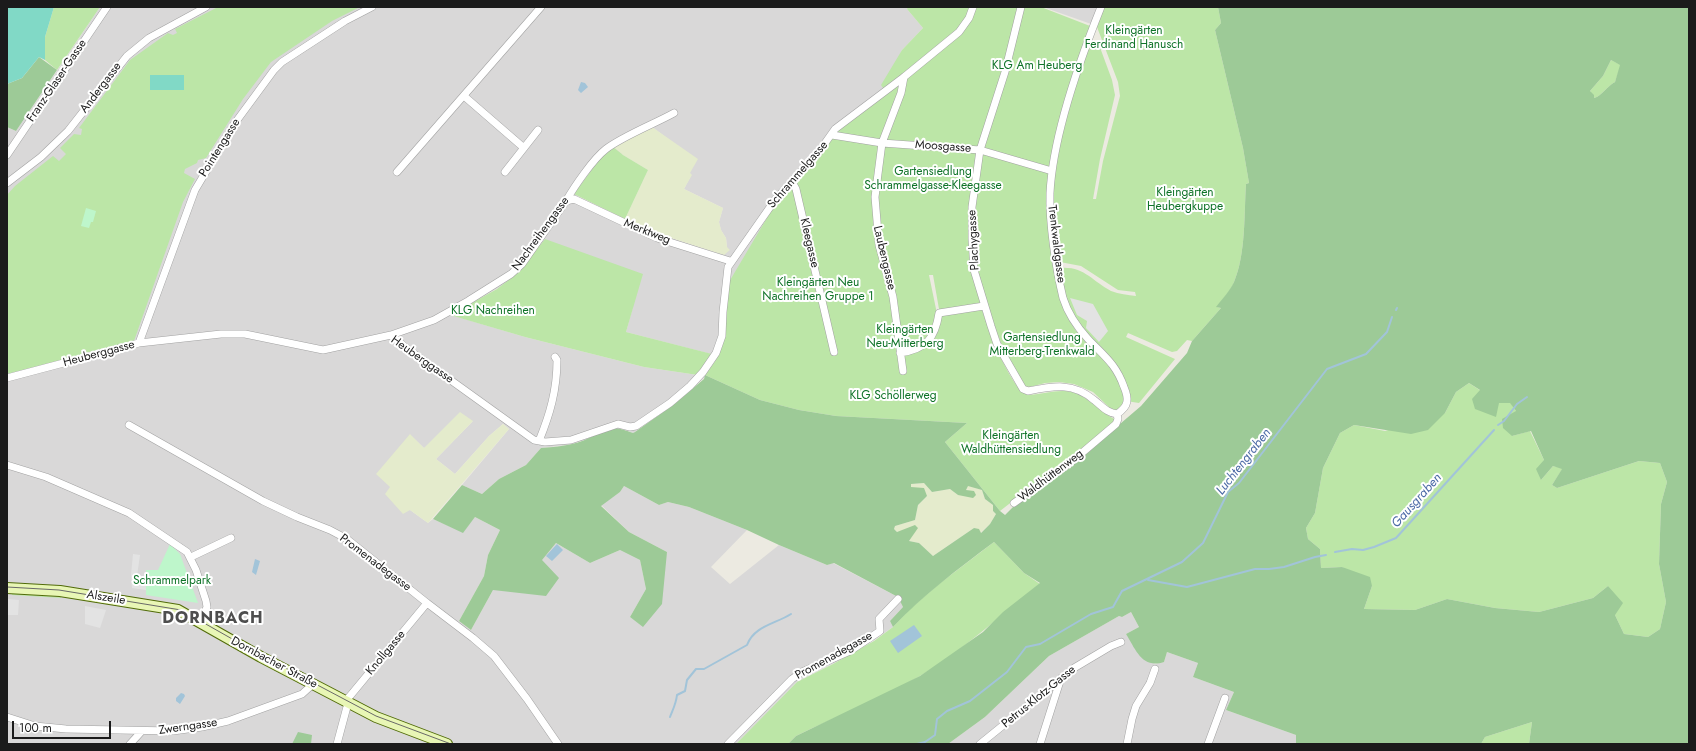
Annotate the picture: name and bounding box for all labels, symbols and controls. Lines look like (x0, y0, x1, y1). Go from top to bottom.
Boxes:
park label: Kleingärten Ferdinand Hanusch (1085, 24, 1183, 52)
street label: Franz-Glaser-Gasse (24, 37, 90, 125)
park label: KLG Am Heuberg (992, 59, 1082, 73)
street label: Andergasse (77, 60, 125, 116)
street label: Pointengasse (196, 116, 244, 180)
street label: Schrammelgasse (765, 138, 831, 212)
street label: Moosgasse (915, 138, 971, 156)
park label: Gartensiedlung Schrammelgasse-Kleegasse (864, 165, 1002, 193)
park label: Kleingärten Heubergkuppe (1147, 186, 1223, 214)
street label: Nachreihengasse (509, 194, 573, 274)
street label: Trenkwaldgasse (1044, 204, 1068, 284)
street label: Plachygasse (965, 209, 983, 271)
street label: Merktweg (622, 216, 672, 248)
street label: Kleegasse (796, 217, 822, 269)
street label: Laubengasse (870, 225, 898, 291)
park label: Kleingärten Neu Nachreihen Gruppe 1 (762, 276, 874, 304)
park label: KLG Nachreihen (451, 304, 535, 318)
park label: Kleingärten Neu-Mitterberg (867, 323, 943, 351)
park label: Gartensiedlung Mitterberg-Trenkwald (989, 331, 1095, 359)
street label: Heuberggasse (388, 333, 456, 387)
street label: Heuberggasse (62, 338, 136, 370)
park label: KLG Schöllerweg (849, 389, 937, 403)
water label: Luchtengraben (1213, 426, 1275, 498)
park label: Kleingärten Waldhüttensiedlung (961, 429, 1061, 457)
street label: Waldhüttenweg (1016, 447, 1086, 505)
water label: Gausgraben (1389, 471, 1445, 531)
street label: Promenadegasse (336, 531, 414, 595)
park label: Schrammelpark (133, 574, 211, 588)
street label: Alszeile (86, 588, 126, 608)
district label: DORNBACH (162, 609, 264, 629)
street label: Knollgasse (363, 628, 409, 678)
street label: Promenadegasse (793, 629, 875, 683)
street label: Dornbacher Straße (228, 634, 320, 692)
street label: Petrus-Klotz-Gasse (999, 663, 1079, 731)
scale bar (14, 713, 113, 739)
street label: Zwerngasse (158, 716, 218, 738)
text: 100 m (19, 719, 52, 737)

